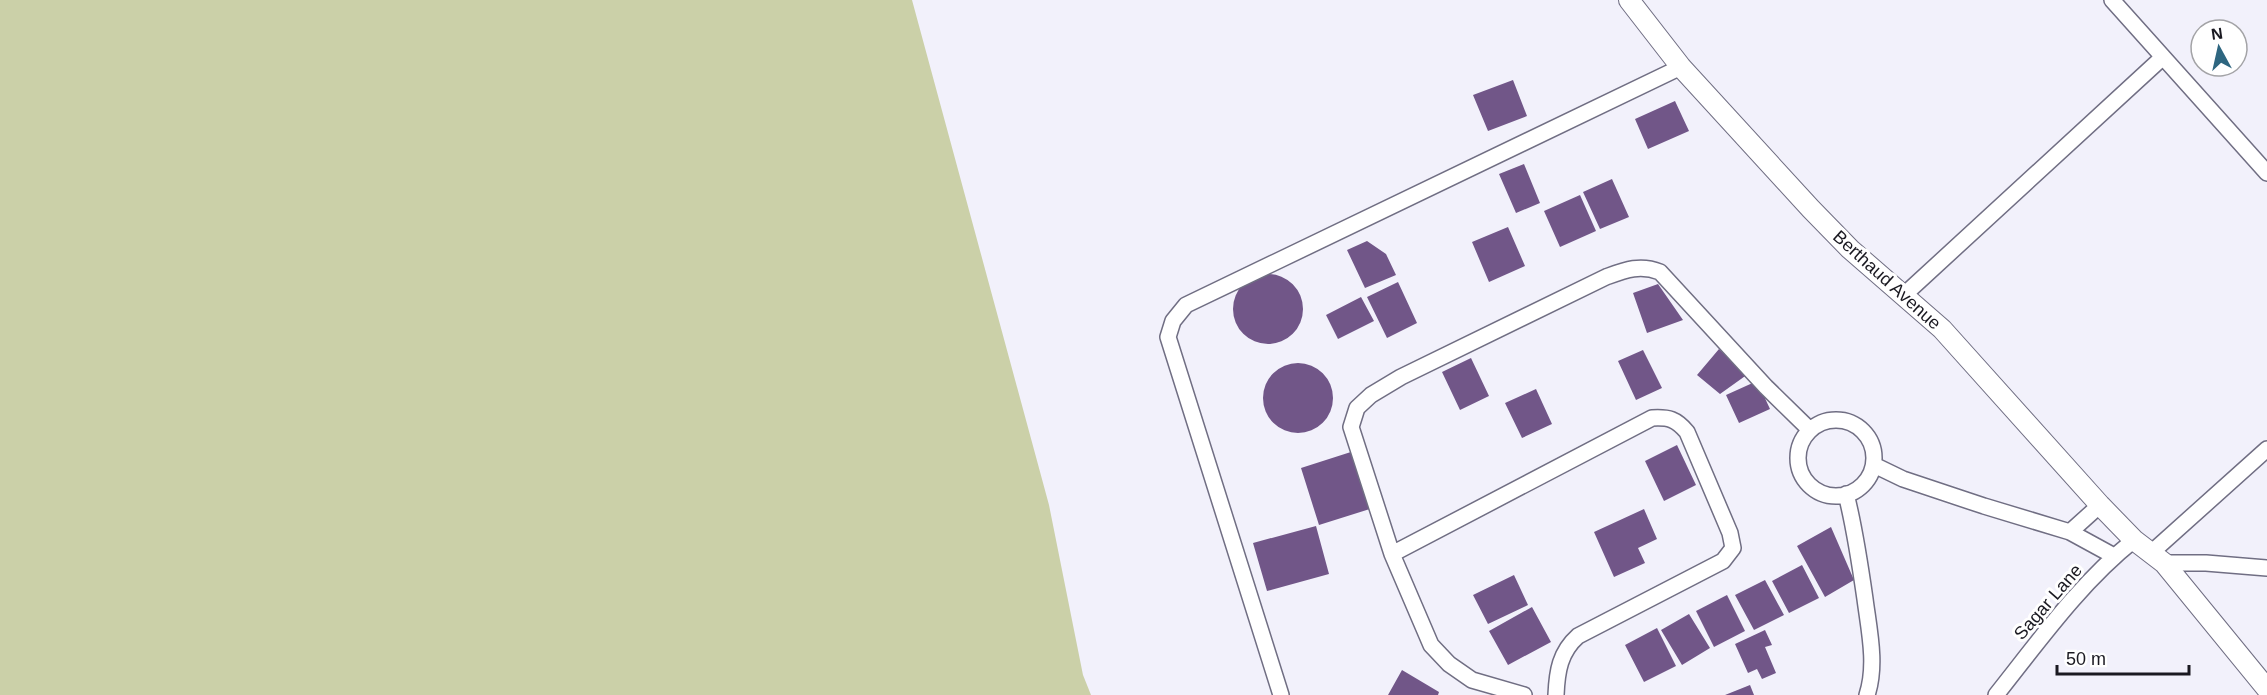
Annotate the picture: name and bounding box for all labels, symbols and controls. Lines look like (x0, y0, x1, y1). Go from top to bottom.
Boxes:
north arrow (2189, 18, 2249, 78)
text: N (2210, 24, 2224, 43)
street label: Berthaud Avenue (1829, 226, 1945, 334)
street label: Sagar Lane (2010, 560, 2086, 644)
scale bar (2057, 638, 2189, 676)
text: 50 m (2066, 649, 2106, 669)

